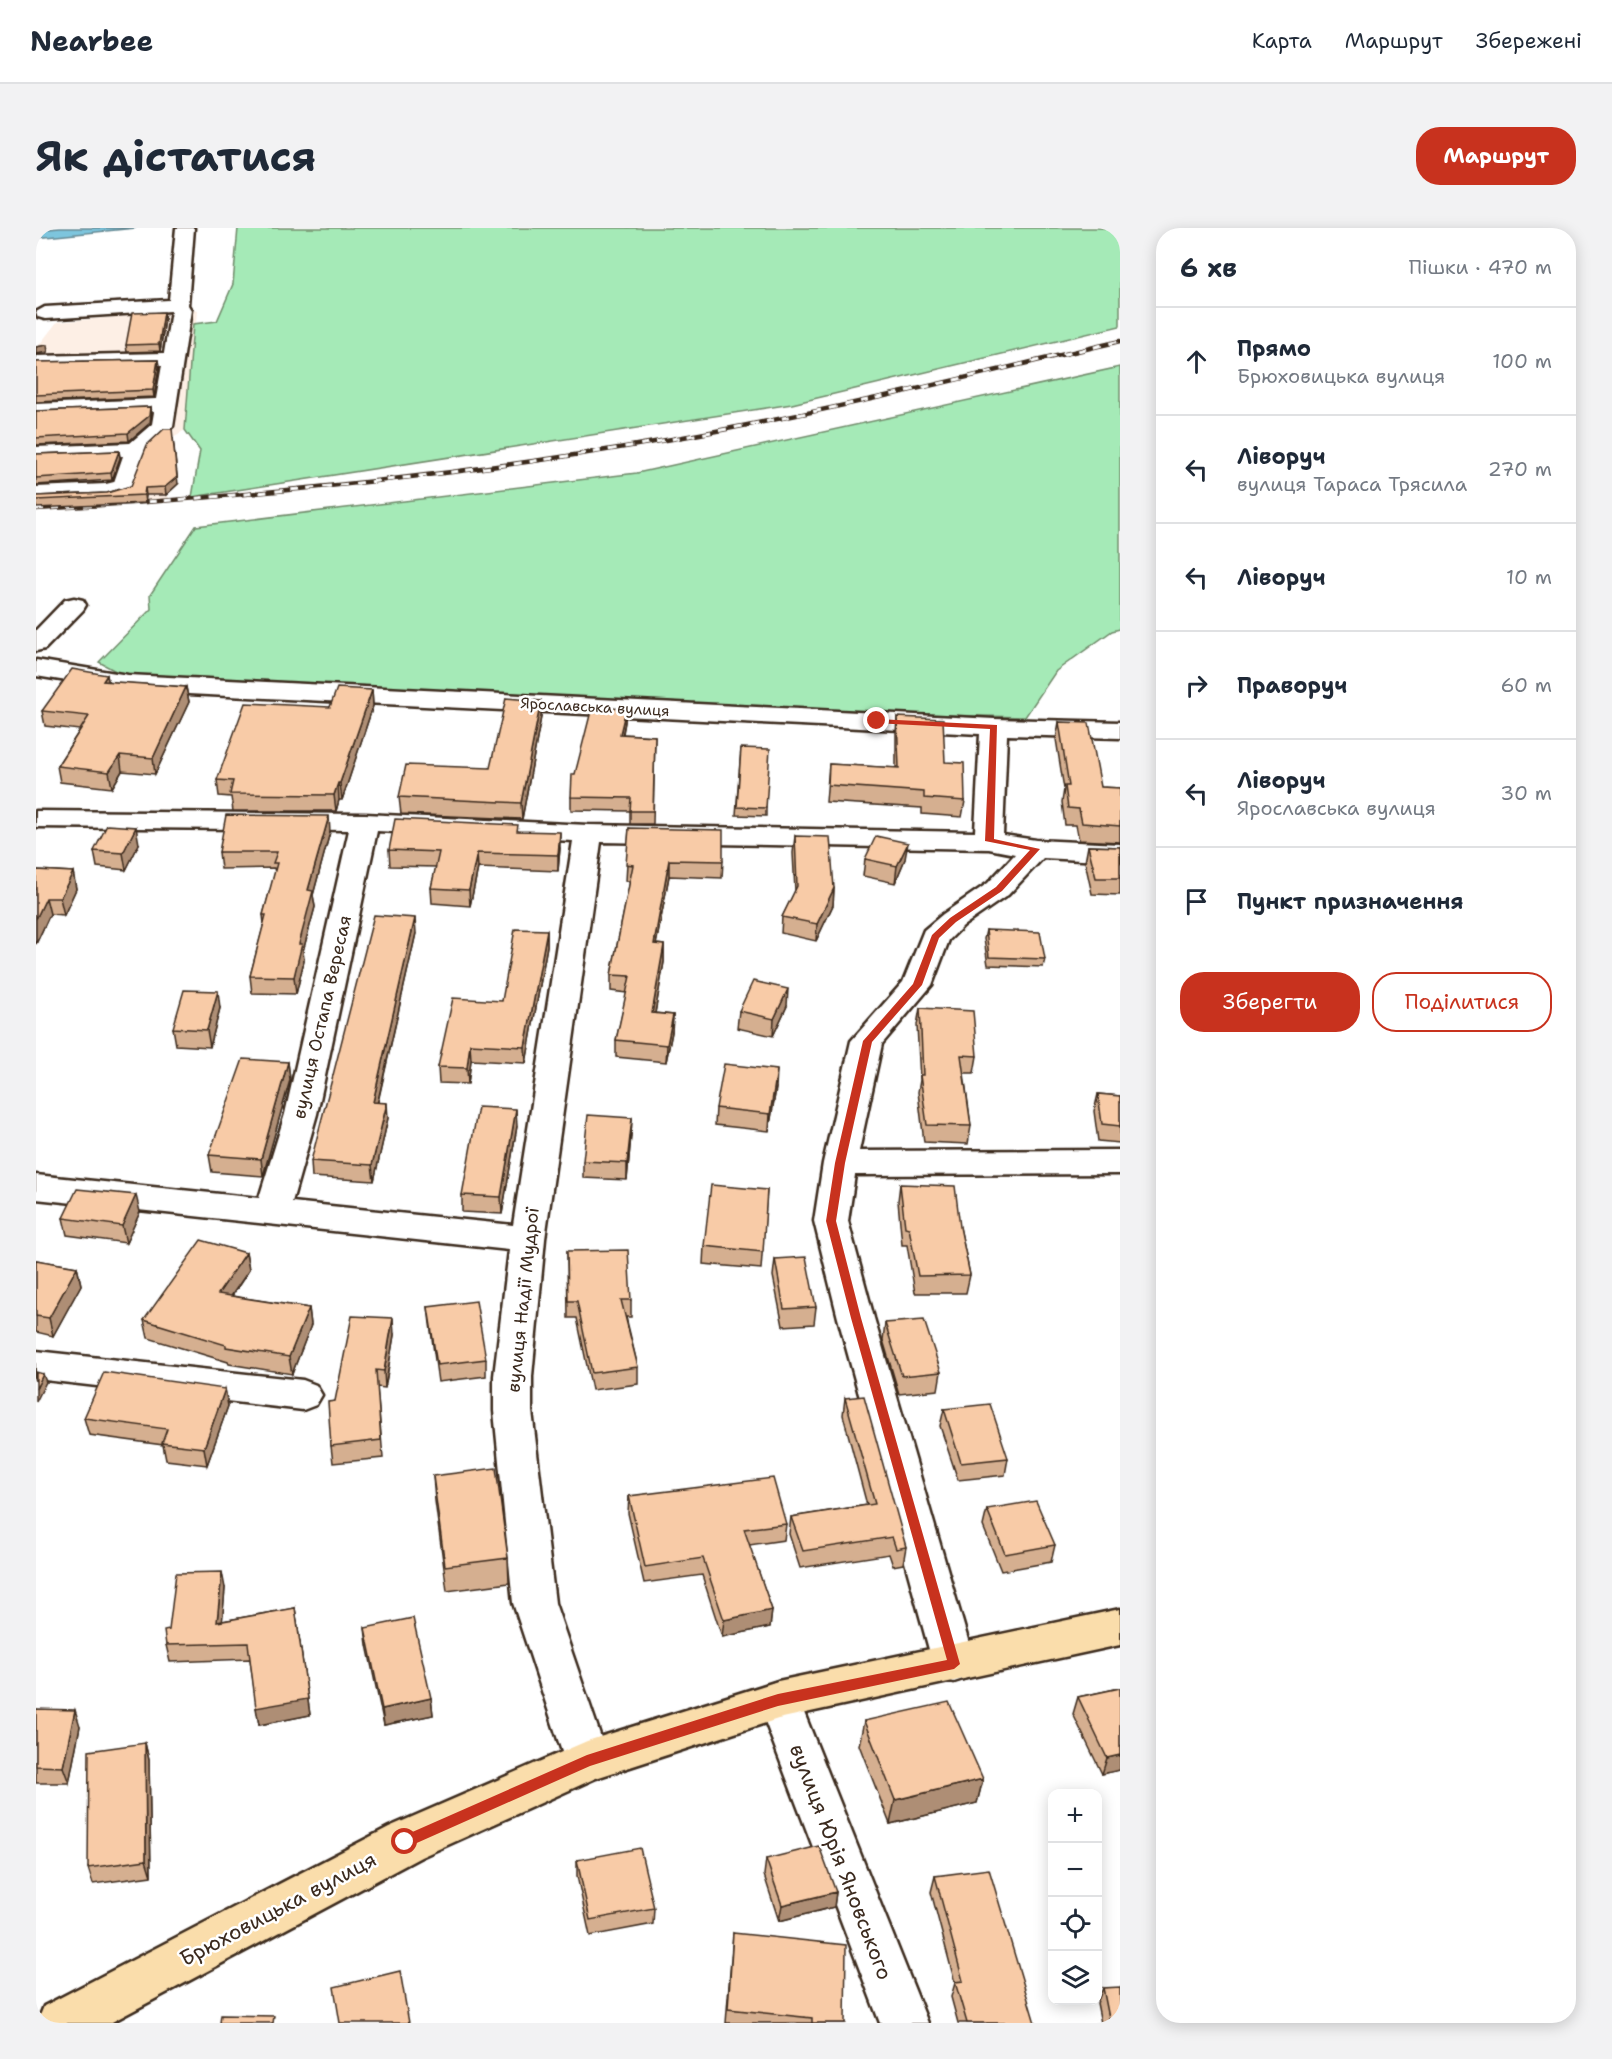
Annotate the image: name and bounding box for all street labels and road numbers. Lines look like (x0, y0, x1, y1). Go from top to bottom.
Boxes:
street label: Ярославська вулиця (520, 693, 670, 721)
street label: вулиця Остапа Вересая (287, 913, 357, 1121)
street label: вулиця Надії Мудрої (501, 1205, 545, 1394)
street label: вулиця Юрія Яновського (783, 1740, 899, 1984)
street label: Брюховицька вулиця (175, 1845, 381, 1973)

